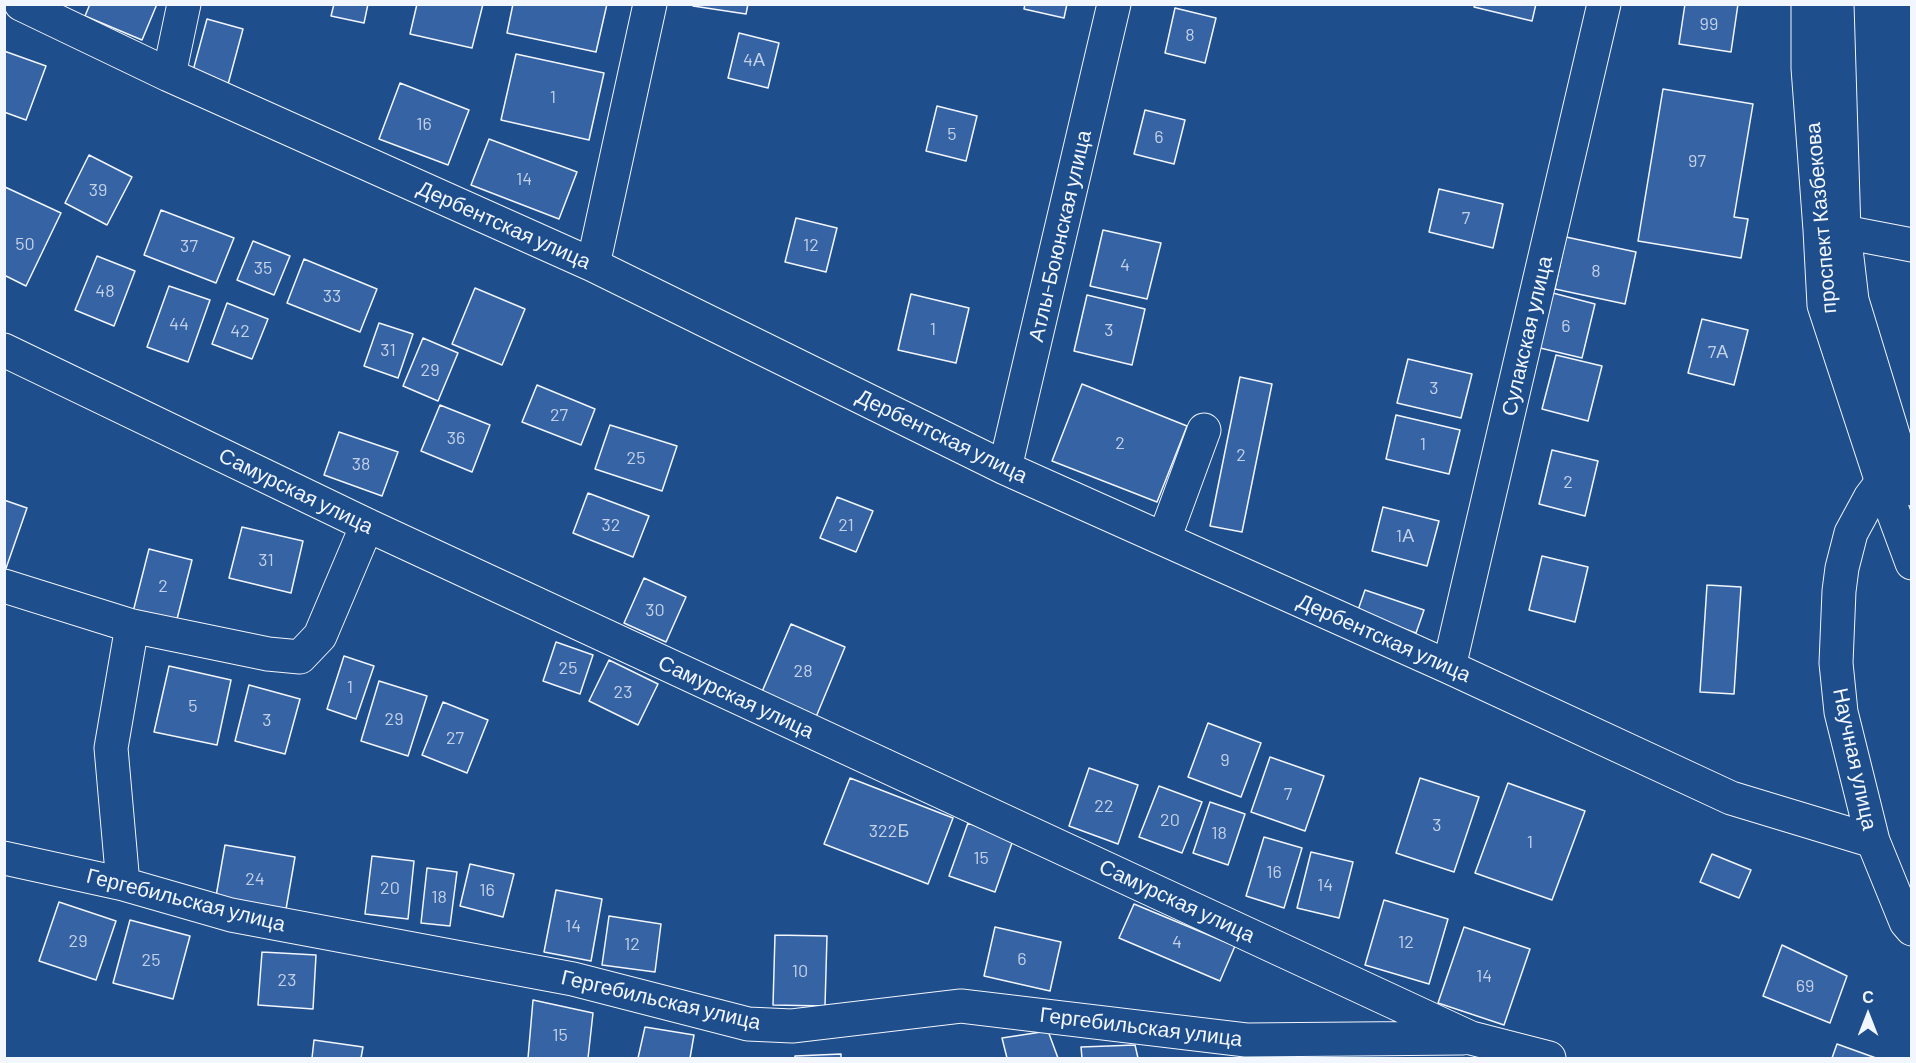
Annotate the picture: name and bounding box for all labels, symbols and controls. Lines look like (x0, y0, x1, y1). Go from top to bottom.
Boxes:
house number: 99 (1700, 13, 1718, 35)
house number: 8 (1185, 24, 1195, 46)
house number: 4А (743, 49, 765, 71)
house number: 1 (550, 86, 556, 108)
house number: 16 (416, 113, 432, 135)
street label: проспект Казбекова (1800, 121, 1842, 315)
house number: 5 (947, 123, 957, 145)
house number: 6 (1154, 126, 1164, 148)
street label: Атлы-Боюнская улица (1023, 128, 1097, 344)
house number: 97 (1688, 150, 1706, 172)
house number: 14 (516, 168, 532, 190)
street label: Дербентская улица (413, 175, 595, 275)
house number: 39 (89, 179, 107, 201)
house number: 7 (1462, 207, 1470, 229)
house number: 50 (15, 233, 35, 255)
house number: 12 (803, 234, 819, 256)
house number: 37 (180, 235, 198, 257)
street label: Сулакская улица (1496, 253, 1558, 419)
house number: 4 (1120, 254, 1130, 276)
house number: 35 (254, 257, 272, 279)
house number: 8 (1591, 260, 1601, 282)
house number: 48 (95, 280, 115, 302)
house number: 33 (323, 285, 341, 307)
house number: 44 (169, 313, 189, 335)
house number: 6 (1561, 315, 1571, 337)
house number: 1 (930, 318, 936, 340)
house number: 3 (1104, 319, 1114, 341)
house number: 42 (230, 320, 250, 342)
house number: 31 (380, 339, 396, 361)
house number: 7А (1708, 341, 1728, 363)
house number: 29 (420, 359, 440, 381)
house number: 3 (1429, 377, 1439, 399)
street label: Дербентская улица (852, 384, 1032, 488)
house number: 27 (550, 404, 568, 426)
house number: 36 (447, 427, 465, 449)
house number: 2 (1115, 432, 1125, 454)
house number: 1 (1420, 433, 1426, 455)
street label: Самурская улица (215, 443, 377, 539)
house number: 2 (1236, 444, 1246, 466)
house number: 25 (627, 447, 645, 469)
house number: 38 (352, 453, 370, 475)
house number: 2 (1563, 471, 1573, 493)
house number: 32 (602, 514, 620, 536)
house number: 21 (838, 514, 854, 536)
house number: 1А (1396, 525, 1414, 547)
house number: 31 (258, 549, 274, 571)
house number: 2 (158, 575, 168, 597)
street label: Дербентская улица (1293, 588, 1475, 688)
house number: 30 (645, 599, 665, 621)
street label: Самурская улица (654, 650, 818, 744)
house number: 25 (559, 657, 577, 679)
house number: 28 (793, 660, 813, 682)
house number: 1 (347, 676, 353, 698)
house number: 23 (614, 681, 632, 703)
street label: Научная улица (1828, 686, 1882, 832)
house number: 5 (188, 695, 198, 717)
house number: 29 (384, 708, 404, 730)
house number: 3 (262, 709, 272, 731)
house number: 27 (446, 727, 464, 749)
house number: 9 (1220, 749, 1230, 771)
house number: 7 (1284, 783, 1292, 805)
house number: 22 (1094, 795, 1114, 817)
house number: 20 (1160, 809, 1180, 831)
house number: 3 (1432, 814, 1442, 836)
house number: 322Б (869, 820, 909, 842)
house number: 18 (1211, 822, 1227, 844)
house number: 1 (1527, 831, 1533, 853)
house number: 15 (973, 847, 989, 869)
street label: Самурская улица (1095, 854, 1259, 948)
house number: 16 (1266, 861, 1282, 883)
street label: Гергебильская улица (84, 863, 288, 937)
house number: 24 (245, 868, 265, 890)
house number: 14 (1317, 874, 1333, 896)
house number: 20 (380, 877, 400, 899)
house number: 16 (479, 879, 495, 901)
house number: 18 (431, 886, 447, 908)
house number: 14 (565, 915, 581, 937)
house number: 29 (68, 930, 88, 952)
house number: 4 (1172, 931, 1182, 953)
house number: 12 (1398, 931, 1414, 953)
house number: 12 (624, 933, 640, 955)
house number: 6 (1017, 948, 1027, 970)
house number: 25 (142, 949, 160, 971)
house number: 10 (792, 960, 808, 982)
street label: Гергебильская улица (559, 965, 763, 1035)
house number: 14 (1476, 965, 1492, 987)
house number: 23 (278, 969, 296, 991)
house number: 69 (1796, 975, 1814, 997)
north arrow (1838, 985, 1898, 1045)
text: С (1862, 987, 1874, 1006)
street label: Гергебильская улица (1038, 1002, 1244, 1052)
house number: 15 (552, 1024, 568, 1046)

